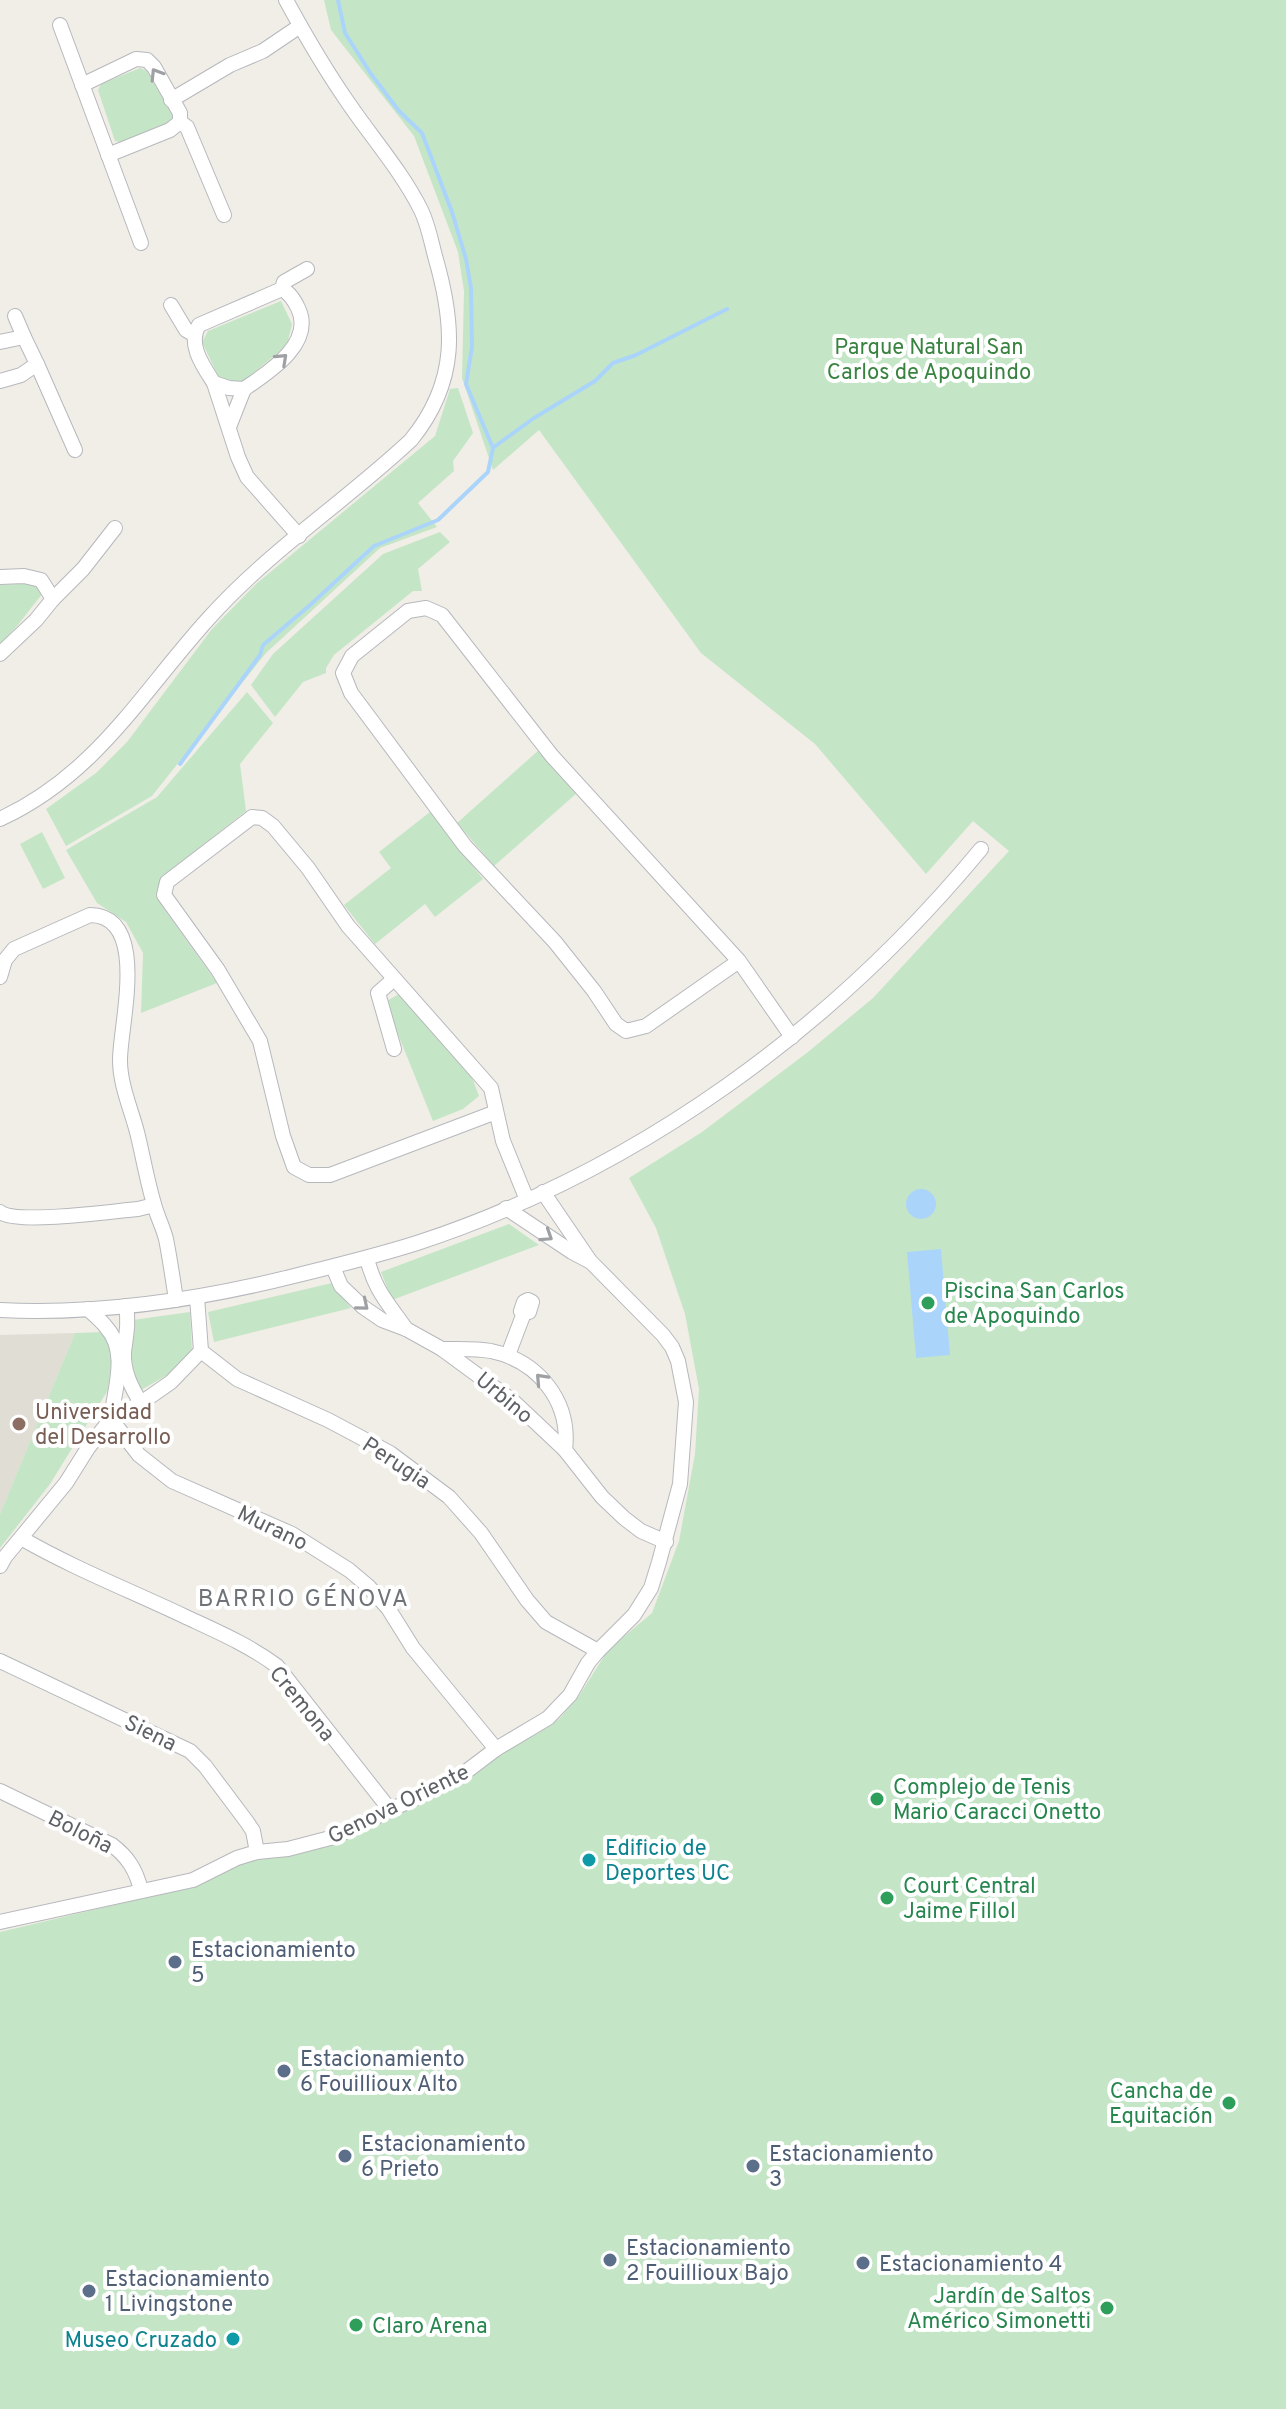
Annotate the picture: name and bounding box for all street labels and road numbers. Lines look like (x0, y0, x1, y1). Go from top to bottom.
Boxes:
street label: Urbino (469, 1367, 538, 1431)
street label: Perugia (356, 1432, 435, 1496)
street label: Murano (232, 1501, 312, 1558)
street label: Cremona (262, 1661, 340, 1748)
street label: Siena (119, 1710, 180, 1758)
street label: Genova Oriente (324, 1759, 474, 1851)
street label: Boloña (43, 1806, 117, 1861)

